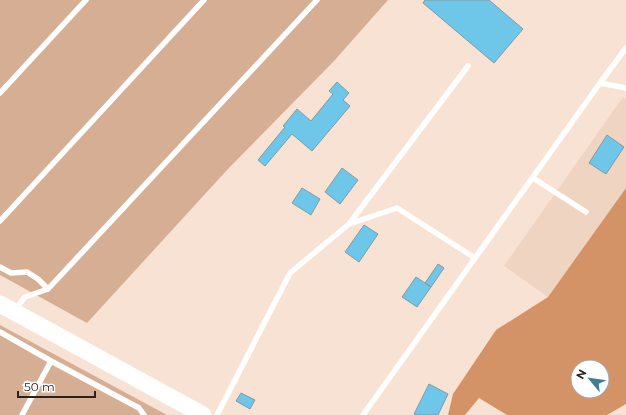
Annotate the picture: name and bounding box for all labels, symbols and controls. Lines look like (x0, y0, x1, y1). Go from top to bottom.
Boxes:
north arrow (570, 359, 610, 399)
text: N (573, 367, 590, 381)
scale bar (18, 373, 95, 399)
text: 50 m (24, 379, 55, 394)

